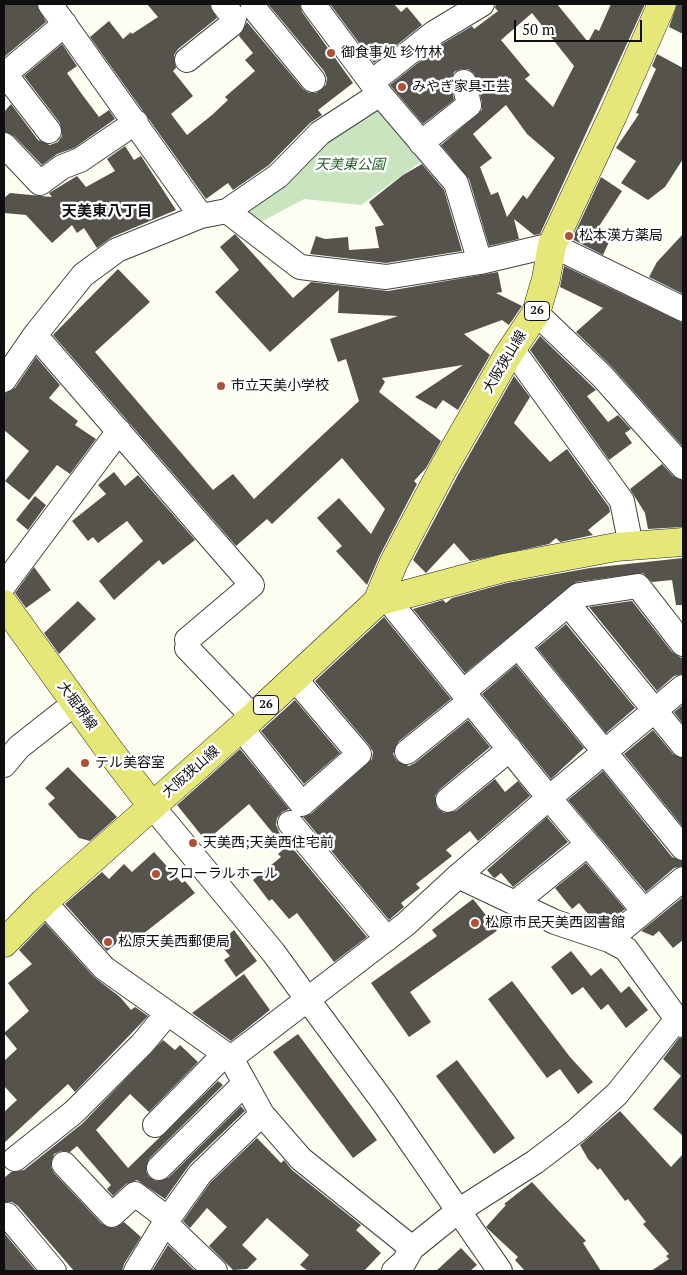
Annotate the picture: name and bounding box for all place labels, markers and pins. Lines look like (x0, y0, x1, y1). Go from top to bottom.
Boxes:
place label: 御食事処 珍竹林 (341, 45, 442, 61)
marker: 御食事処 珍竹林 (325, 47, 337, 59)
place label: みやぎ家具工芸 (412, 79, 510, 95)
marker: みやぎ家具工芸 (396, 81, 408, 93)
place label: 松本漢方薬局 (579, 228, 663, 244)
marker: 松本漢方薬局 (563, 230, 575, 242)
place label: 市立天美小学校 (231, 378, 329, 394)
marker: 市立天美小学校 (215, 380, 227, 392)
place label: テル美容室 (95, 755, 165, 771)
marker: テル美容室 (79, 757, 91, 769)
place label: 天美西;天美西住宅前 (203, 835, 334, 851)
marker: 天美西;天美西住宅前 (187, 837, 199, 849)
place label: フローラルホール (166, 866, 278, 882)
marker: フローラルホール (150, 868, 162, 880)
place label: 松原市民天美西図書館 (485, 915, 625, 931)
marker: 松原市民天美西図書館 (469, 917, 481, 929)
place label: 松原天美西郵便局 (118, 934, 230, 950)
marker: 松原天美西郵便局 (102, 936, 114, 948)

